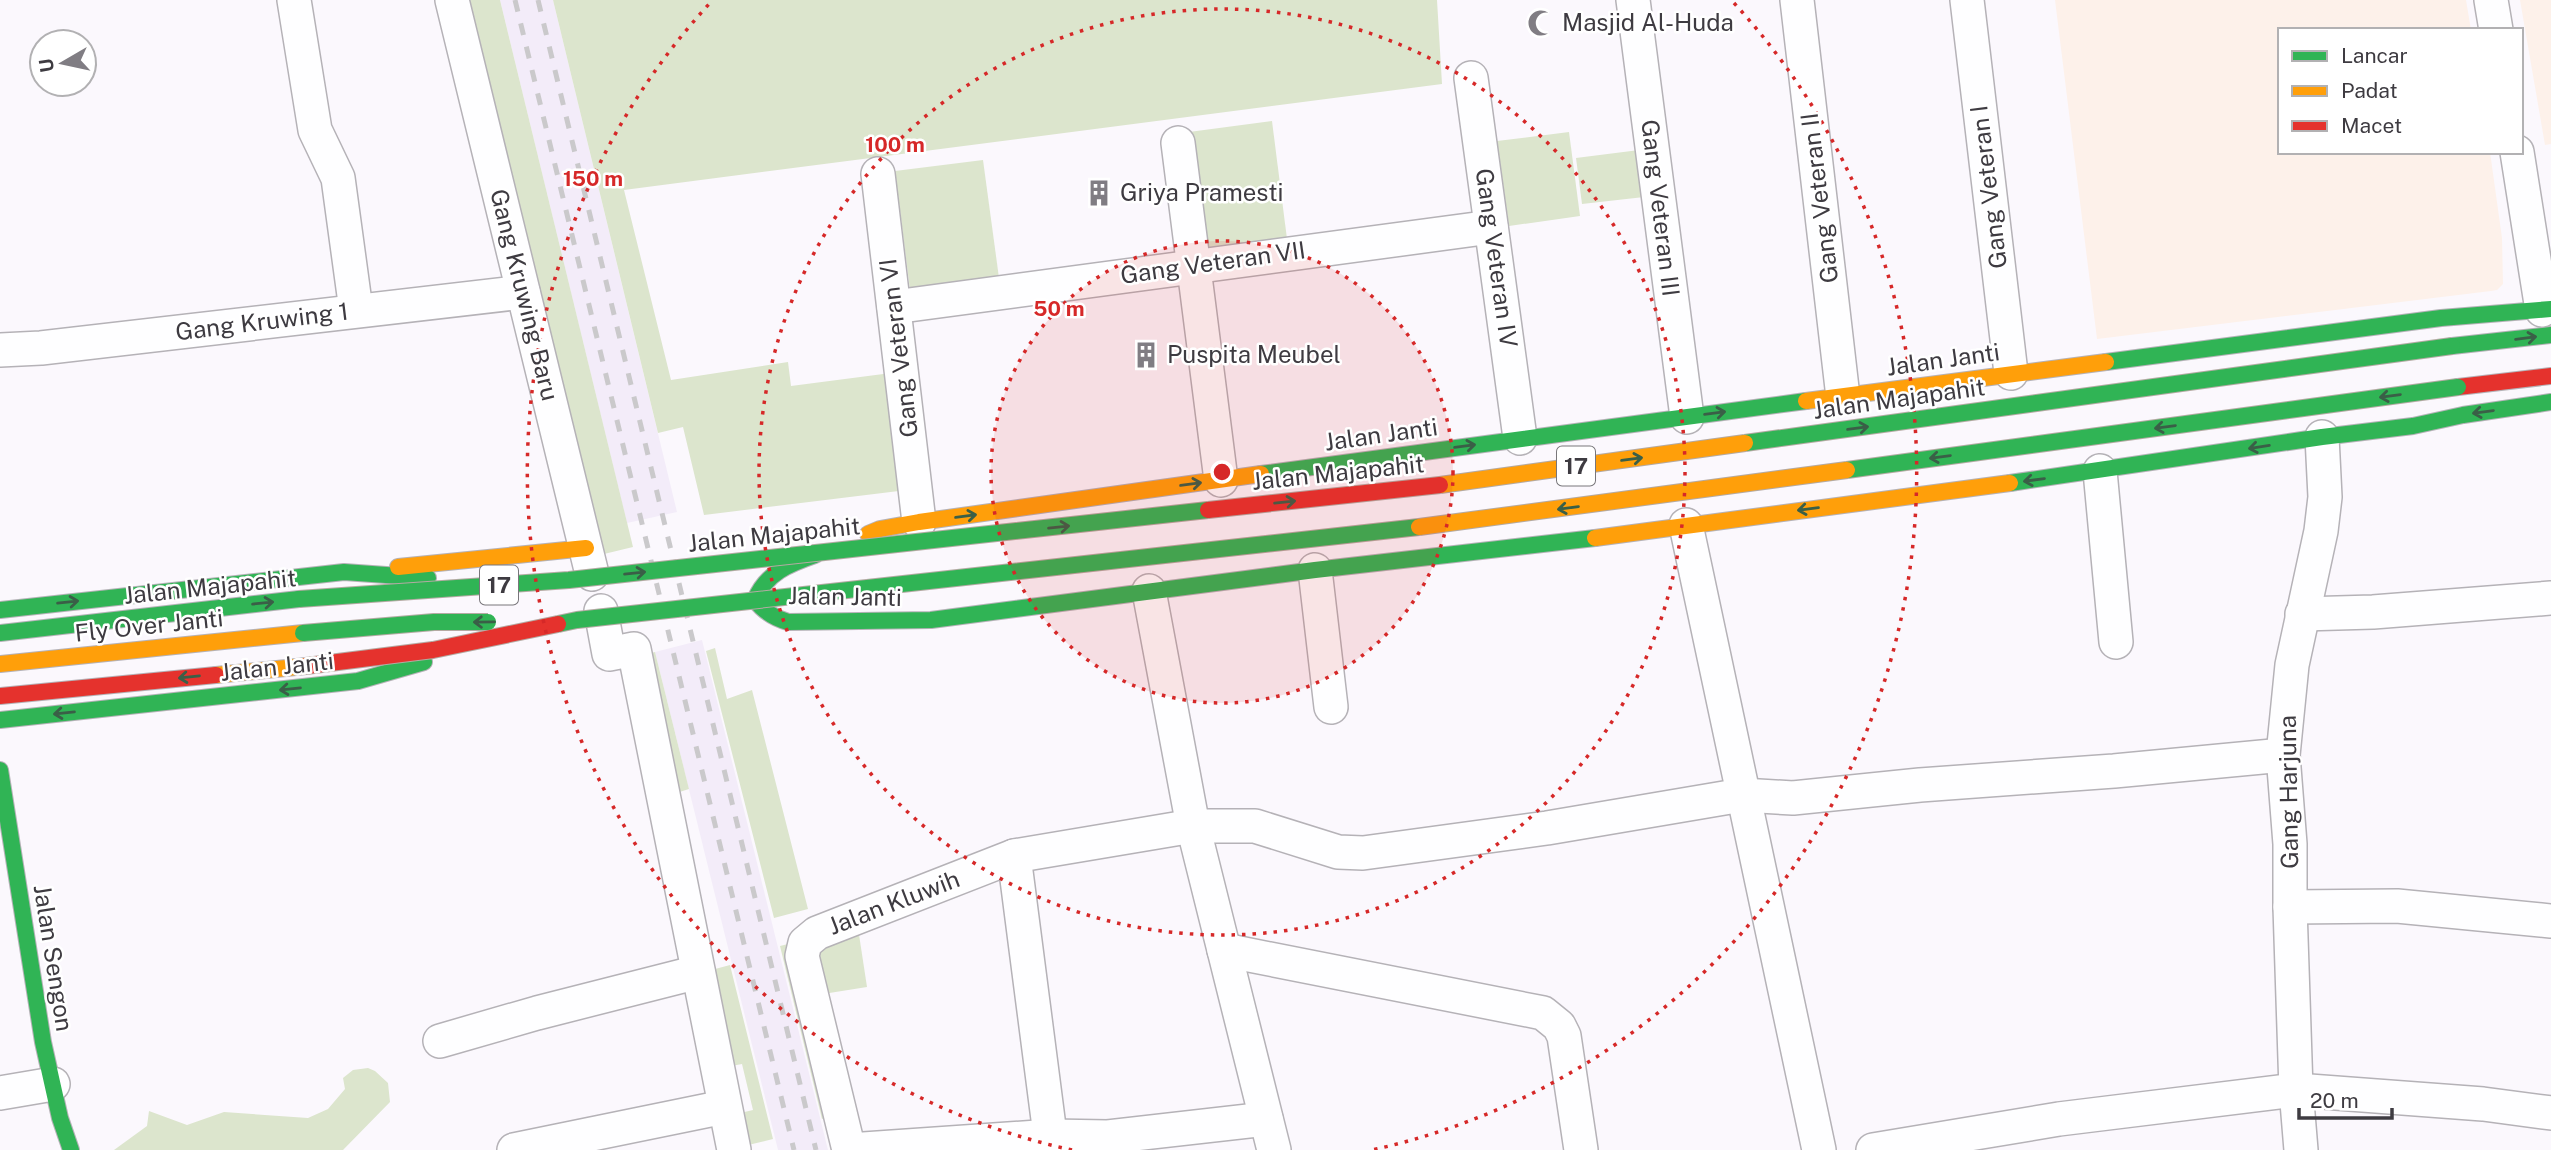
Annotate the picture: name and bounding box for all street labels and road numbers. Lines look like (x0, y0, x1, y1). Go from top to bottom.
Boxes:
street label: Gang Veteran I (1964, 104, 2012, 270)
street label: Gang Veteran II (1795, 111, 1843, 285)
street label: Gang Veteran III (1636, 118, 1686, 298)
street label: Gang Veteran IV (1471, 167, 1523, 349)
street label: Gang Kruwing Baru (485, 186, 565, 404)
street label: Gang Veteran VII (1118, 235, 1307, 289)
street label: Gang Veteran VI (873, 257, 923, 439)
street label: Gang Kruwing 1 (174, 296, 350, 346)
street label: Jalan Janti (1885, 337, 2001, 381)
street label: Jalan Majapahit (1811, 372, 1987, 424)
street label: Jalan Janti (1323, 412, 1439, 456)
road number: 17 (1557, 446, 1595, 486)
street label: Jalan Majapahit (1250, 449, 1426, 495)
street label: Jalan Majapahit (686, 511, 862, 557)
street label: Jalan Majapahit (122, 563, 298, 609)
road number: 17 (480, 566, 518, 604)
street label: Jalan Janti (788, 581, 902, 611)
street label: Fly Over Janti (73, 603, 225, 647)
street label: Jalan Janti (219, 646, 335, 686)
street label: Gang Harjuna (2273, 715, 2303, 869)
street label: Jalan Kluwih (824, 864, 963, 940)
street label: Jalan Sengon (29, 882, 79, 1033)

